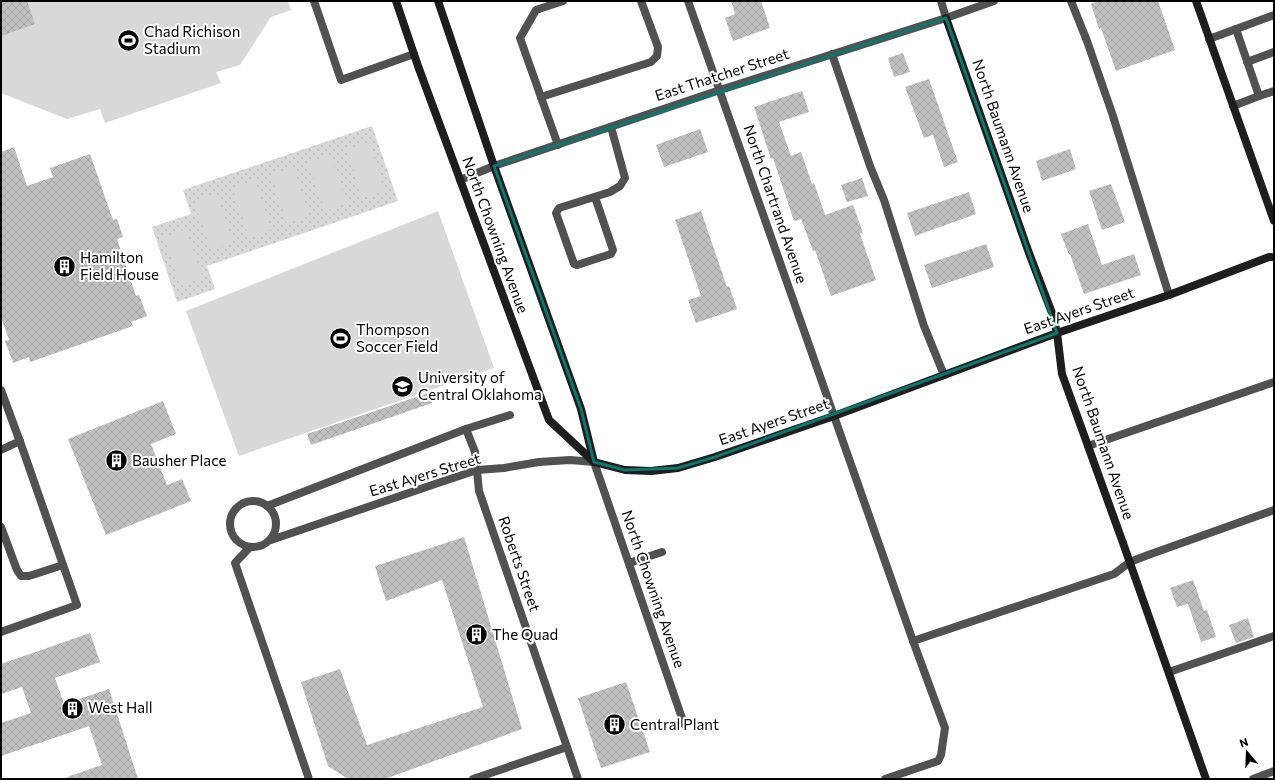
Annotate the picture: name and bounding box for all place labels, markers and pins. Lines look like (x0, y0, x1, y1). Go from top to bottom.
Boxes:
place label: Chad Richison Stadium (144, 22, 240, 57)
sports icon: Chad Richison Stadium (115, 28, 141, 54)
place label: Hamilton Field House (80, 248, 159, 283)
building icon: Hamilton Field House (51, 254, 77, 280)
place label: Thompson Soccer Field (356, 320, 438, 355)
sports icon: Thompson Soccer Field (327, 326, 353, 352)
place label: University of Central Oklahoma (418, 368, 542, 403)
school or university icon: University of Central Oklahoma (390, 374, 416, 400)
building icon: Bausher Place (104, 448, 130, 474)
place label: Bausher Place (132, 451, 227, 469)
building icon: The Quad (463, 622, 489, 648)
place label: The Quad (492, 625, 558, 643)
building icon: West Hall (59, 695, 85, 721)
place label: West Hall (88, 698, 153, 716)
building icon: Central Plant (601, 712, 627, 738)
place label: Central Plant (630, 715, 719, 733)

